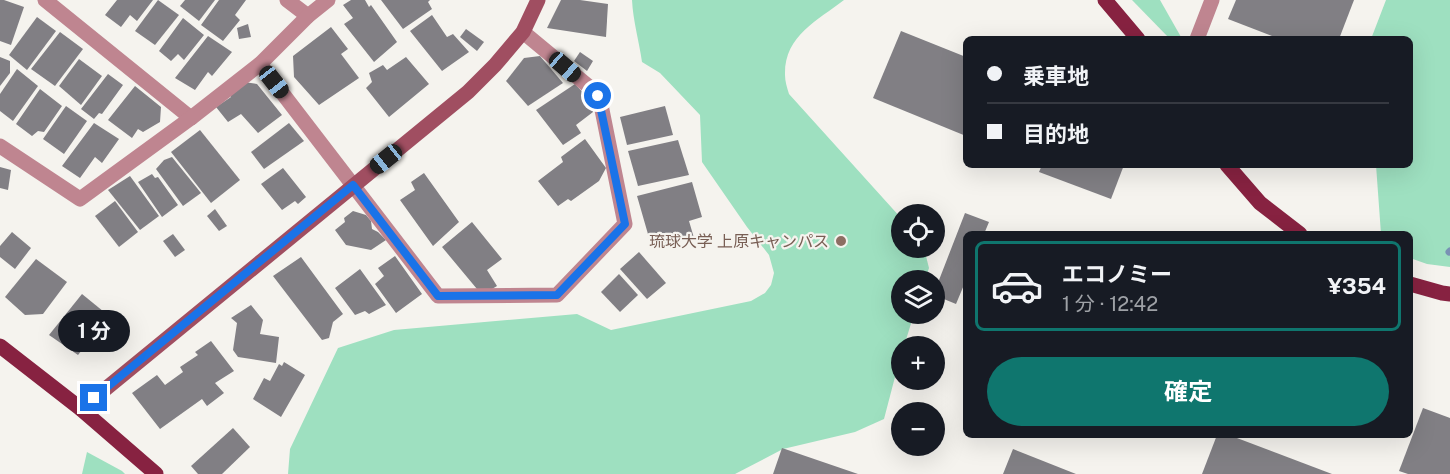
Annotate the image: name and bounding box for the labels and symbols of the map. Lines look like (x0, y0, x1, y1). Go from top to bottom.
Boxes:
car (546, 48, 584, 86)
car (256, 62, 292, 102)
route start (584, 82, 611, 109)
car (366, 141, 406, 177)
place label: 琉球大学 上原キャンパス (649, 232, 829, 251)
marker: 琉球大学 上原キャンパス (834, 234, 848, 248)
callout: 1 分 (58, 311, 130, 353)
route end (80, 384, 107, 411)

